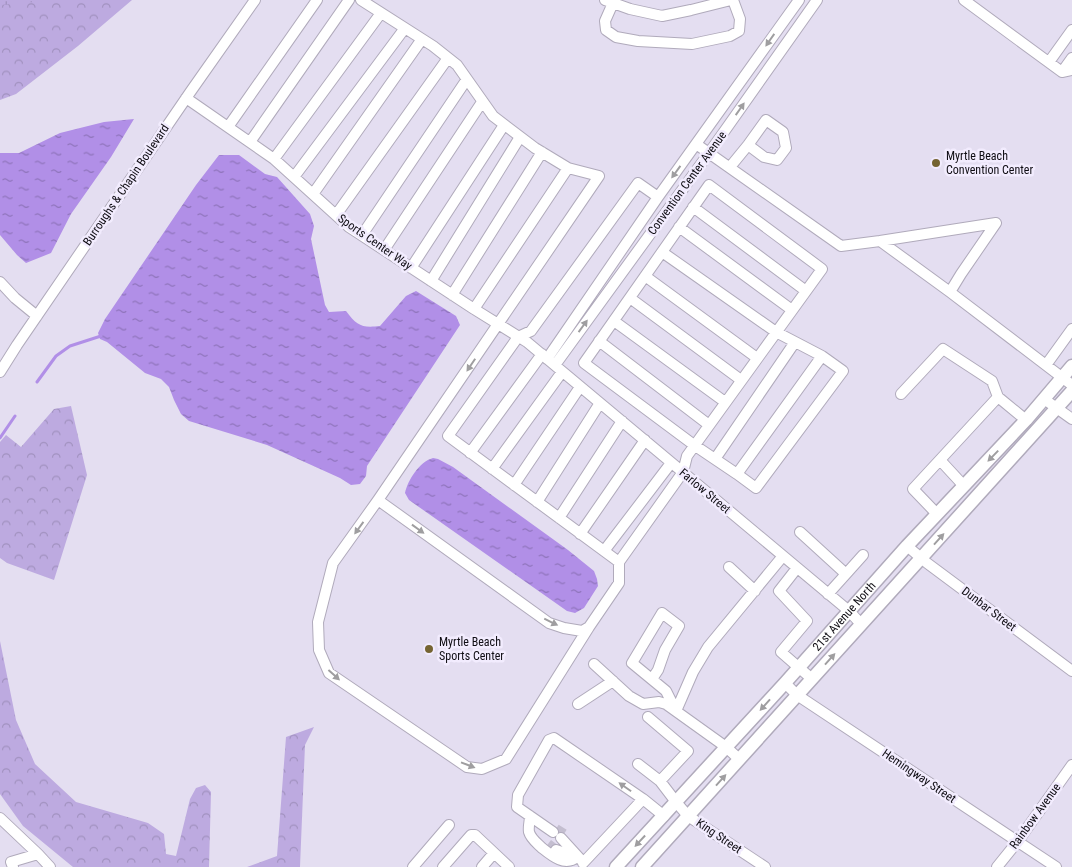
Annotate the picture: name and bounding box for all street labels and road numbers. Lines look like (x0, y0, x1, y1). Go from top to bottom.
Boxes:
street label: Burroughs & Chapin Boulevard (80, 122, 172, 248)
street label: Convention Center Avenue (645, 128, 729, 237)
street label: Sports Center Way (335, 211, 415, 273)
street label: Farlow Street (677, 466, 734, 517)
street label: 21st Avenue North (810, 579, 879, 654)
street label: Dunbar Street (959, 584, 1019, 634)
street label: Hemingway Street (879, 746, 959, 806)
street label: Rainbow Avenue (1006, 780, 1064, 852)
street label: King Street (694, 816, 745, 857)

